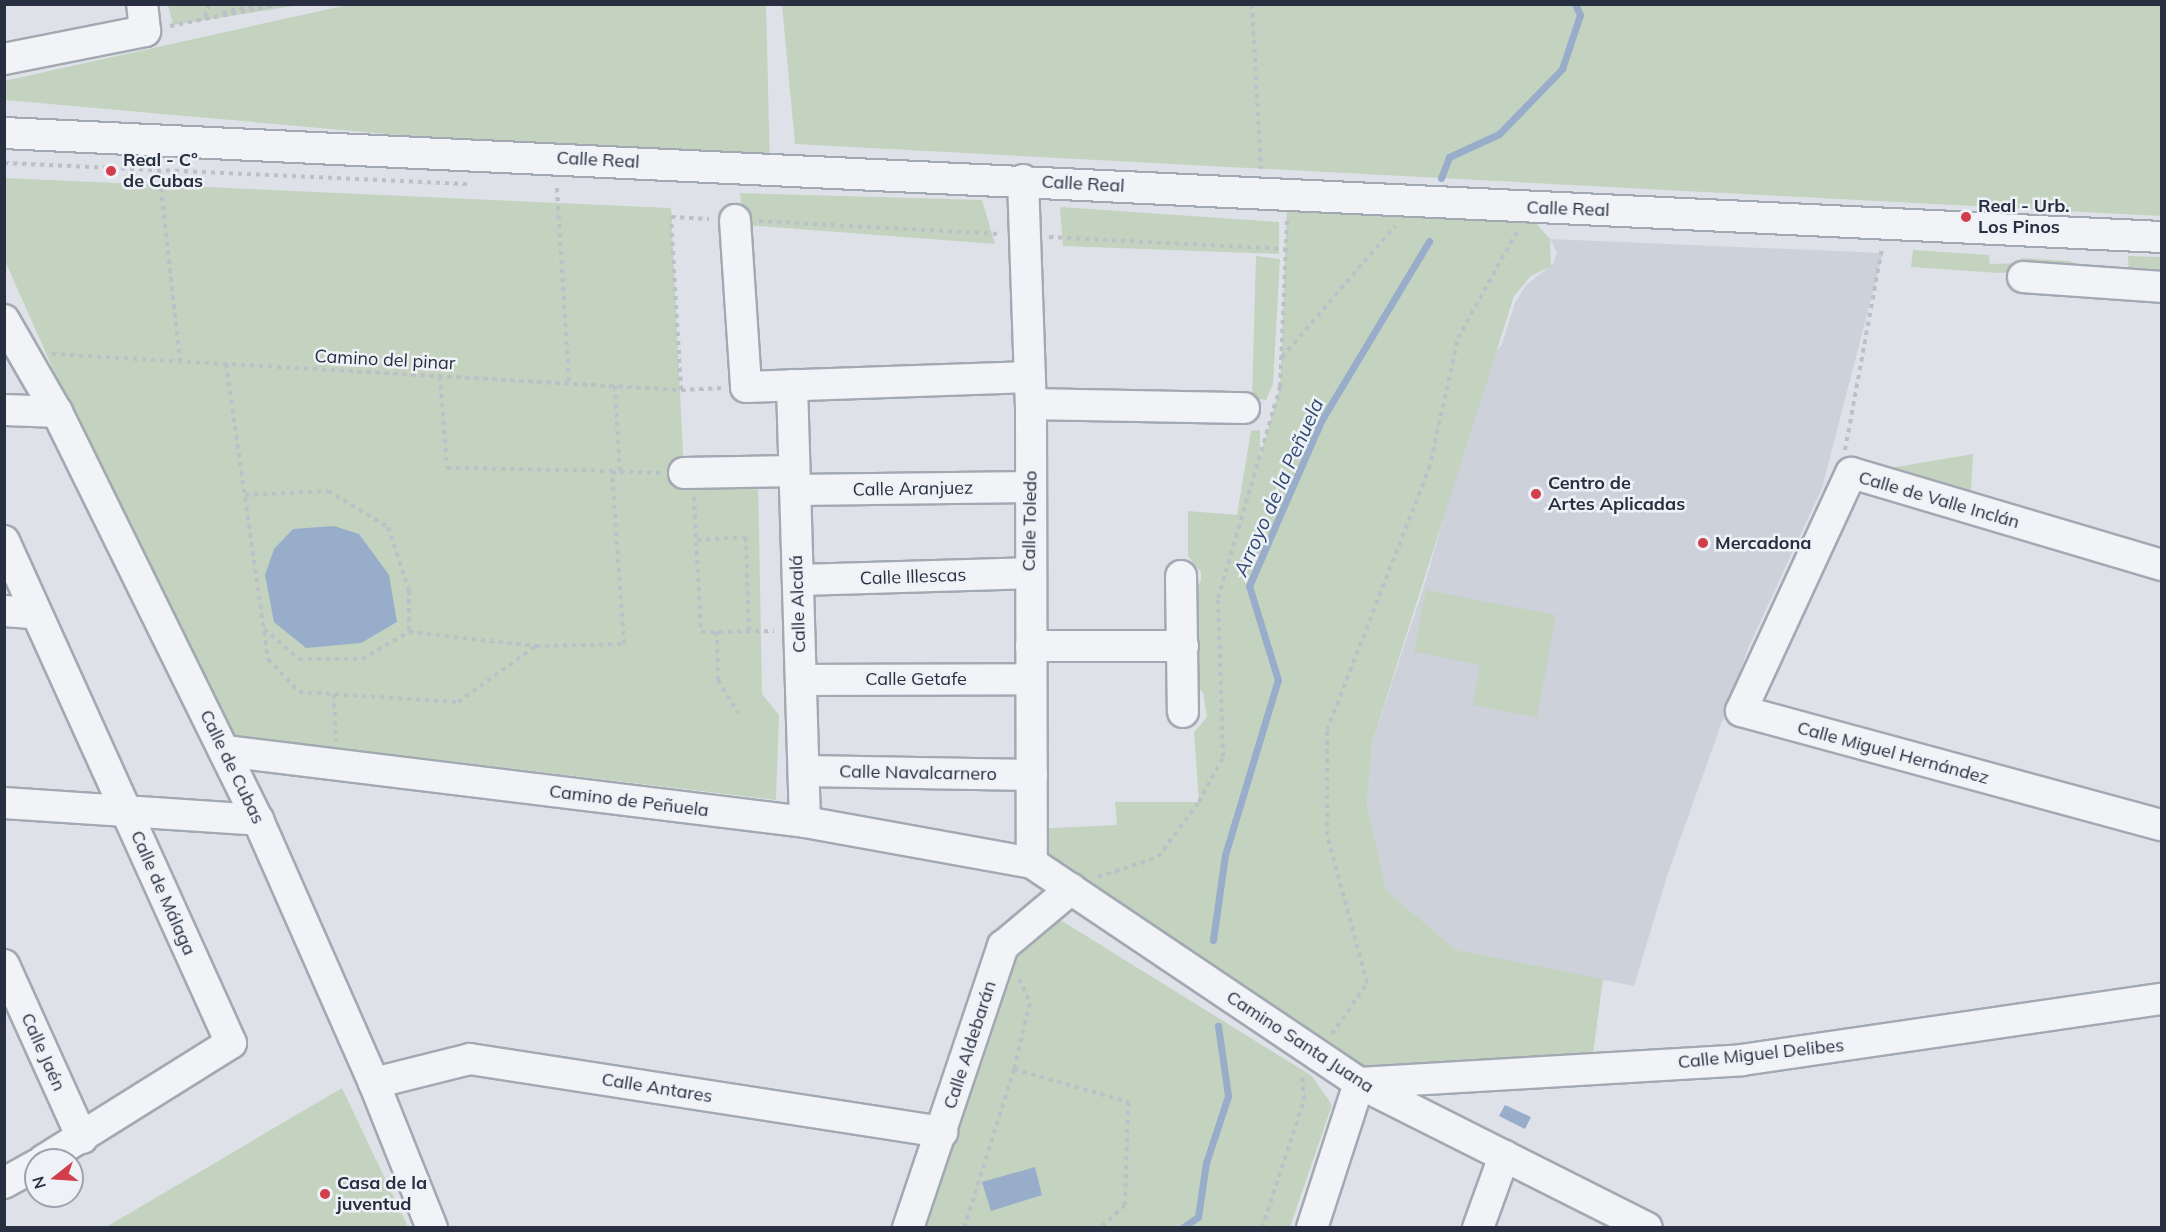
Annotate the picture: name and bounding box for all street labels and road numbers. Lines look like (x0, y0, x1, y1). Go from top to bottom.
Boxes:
street label: Calle Real (556, 147, 640, 173)
street label: Calle Real (1041, 171, 1125, 197)
street label: Calle Real (1526, 197, 1610, 221)
street label: Camino del pinar (314, 346, 456, 374)
street label: Calle de Valle Inclán (1856, 467, 2022, 533)
street label: Calle Toledo (1018, 470, 1042, 572)
street label: Calle Aranjuez (852, 477, 974, 501)
street label: Calle Alcalá (785, 555, 811, 653)
street label: Calle Illescas (859, 564, 967, 590)
street label: Calle Getafe (865, 668, 967, 690)
street label: Calle de Cubas (195, 706, 269, 828)
street label: Calle Miguel Hernández (1795, 717, 1991, 789)
street label: Calle Navalcarnero (839, 761, 997, 785)
street label: Camino de Peñuela (548, 780, 710, 822)
street label: Calle de Málaga (126, 827, 200, 959)
street label: Calle Aldebarán (939, 978, 1001, 1112)
street label: Camino Santa Juana (1222, 986, 1378, 1098)
street label: Calle Jaén (16, 1010, 70, 1094)
street label: Calle Miguel Delibes (1677, 1035, 1845, 1073)
street label: Calle Antares (600, 1069, 714, 1107)

